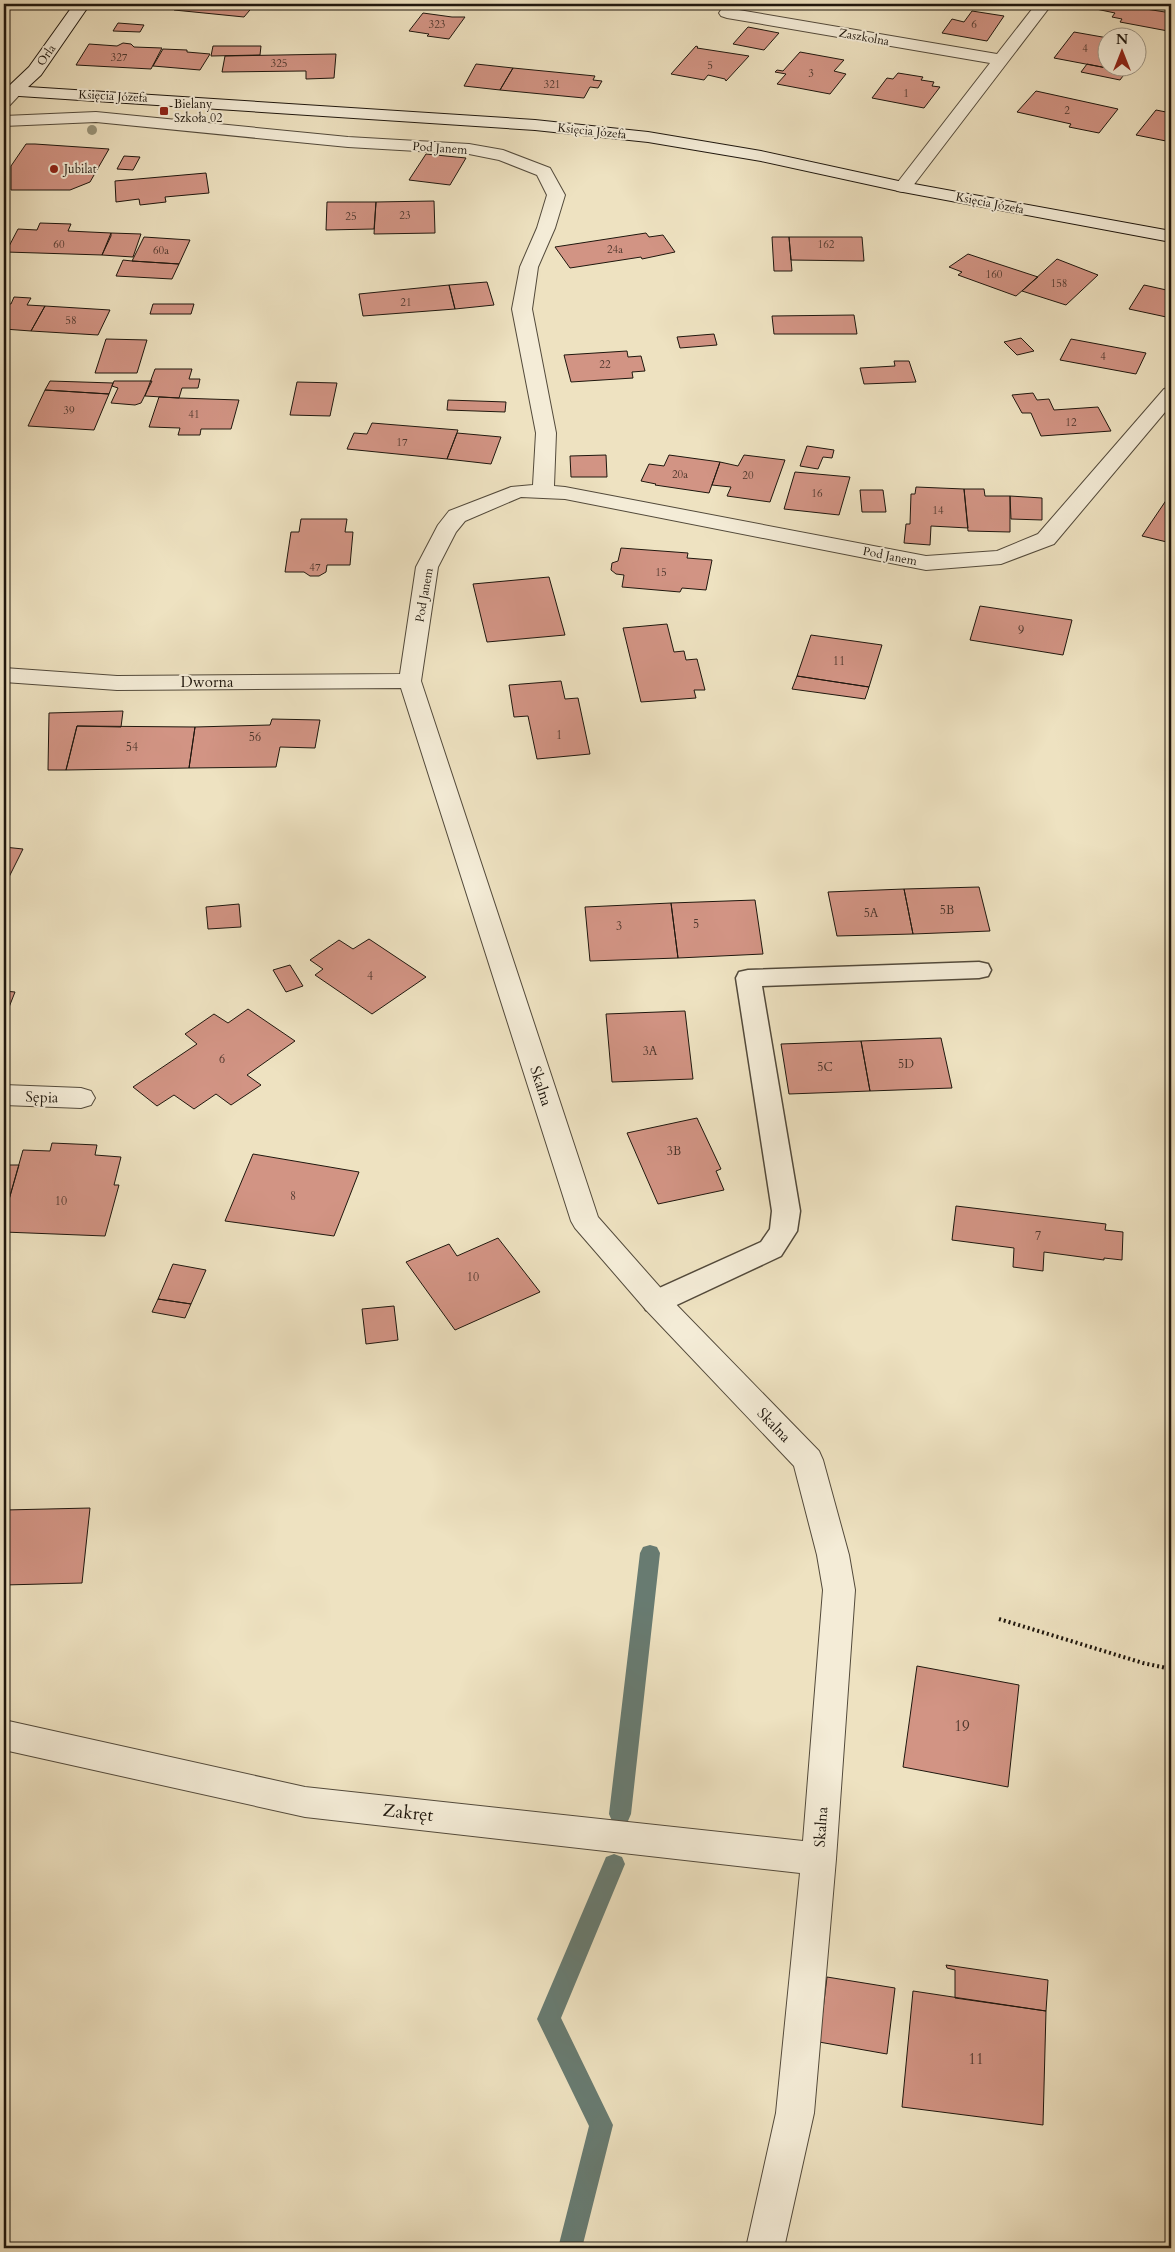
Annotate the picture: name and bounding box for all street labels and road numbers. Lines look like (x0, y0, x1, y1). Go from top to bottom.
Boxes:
street label: Zaszkolna (837, 25, 891, 49)
street label: Orla (33, 40, 60, 69)
street label: Księcia Józefa (78, 86, 149, 106)
street label: Księcia Józefa (557, 119, 628, 143)
street label: Pod Janem (412, 138, 469, 158)
street label: Księcia Józefa (954, 189, 1026, 218)
street label: Pod Janem (862, 543, 919, 569)
street label: Pod Janem (411, 566, 437, 623)
street label: Dworna (181, 672, 234, 692)
street label: Skalna (525, 1063, 557, 1109)
street label: Sępia (25, 1086, 59, 1108)
street label: Skalna (753, 1403, 796, 1447)
street label: Zakręt (381, 1798, 435, 1828)
street label: Skalna (810, 1805, 832, 1848)

